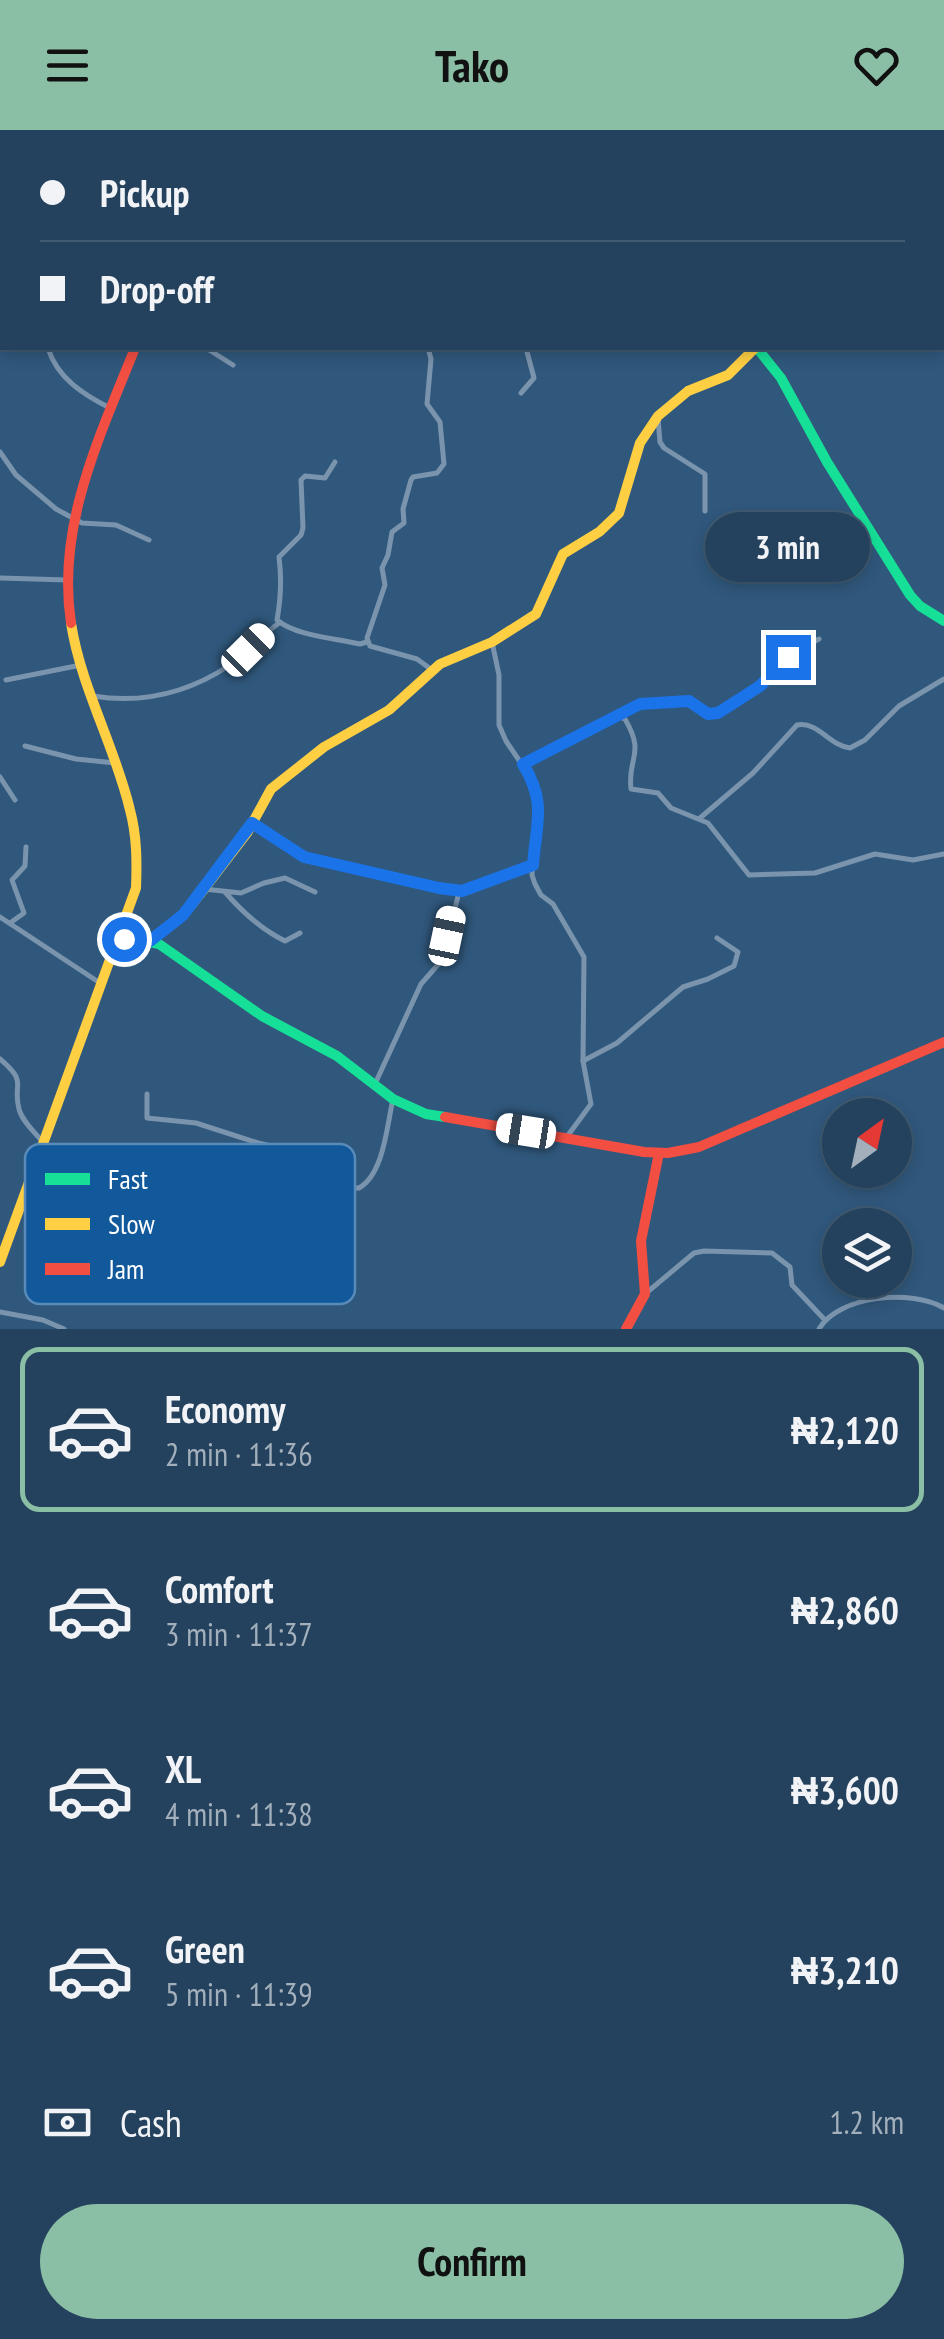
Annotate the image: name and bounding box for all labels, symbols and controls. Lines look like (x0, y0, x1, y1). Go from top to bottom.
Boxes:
text: Tako (435, 36, 509, 94)
icon: menu (40, 38, 95, 93)
icon: heart (849, 38, 904, 93)
text: Pickup (100, 168, 190, 217)
text: Drop-off (100, 264, 214, 313)
callout: 3 min (706, 512, 870, 582)
text: 3 min (755, 526, 820, 568)
car (216, 618, 280, 682)
route end (766, 635, 811, 680)
car (426, 904, 468, 968)
route start (102, 917, 147, 962)
north arrow (822, 1098, 912, 1188)
map controls (822, 1098, 912, 1298)
car (494, 1111, 558, 1151)
legend (25, 1144, 355, 1304)
text: Fast (108, 1160, 148, 1197)
text: Slow (108, 1205, 155, 1242)
button: layers (822, 1208, 912, 1298)
text: Jam (107, 1250, 144, 1287)
text: Economy (165, 1384, 285, 1433)
icon: car (45, 1385, 135, 1475)
text: ₦2,120 (791, 1405, 899, 1454)
text: 2 min · 11:36 (165, 1433, 313, 1475)
text: Comfort (165, 1564, 274, 1613)
icon: car (45, 1565, 135, 1655)
text: ₦2,860 (791, 1585, 899, 1634)
text: 3 min · 11:37 (165, 1613, 313, 1655)
text: XL (165, 1744, 201, 1793)
icon: car (45, 1745, 135, 1835)
text: ₦3,600 (791, 1765, 899, 1814)
text: 4 min · 11:38 (165, 1793, 313, 1835)
text: Green (165, 1924, 245, 1973)
icon: car (45, 1925, 135, 2015)
text: ₦3,210 (791, 1945, 899, 1994)
text: 5 min · 11:39 (165, 1973, 313, 2015)
icon: cash (40, 2095, 95, 2150)
text: Cash (120, 2098, 182, 2147)
text: 1.2 km (829, 2101, 904, 2143)
button: Confirm (40, 2204, 904, 2319)

